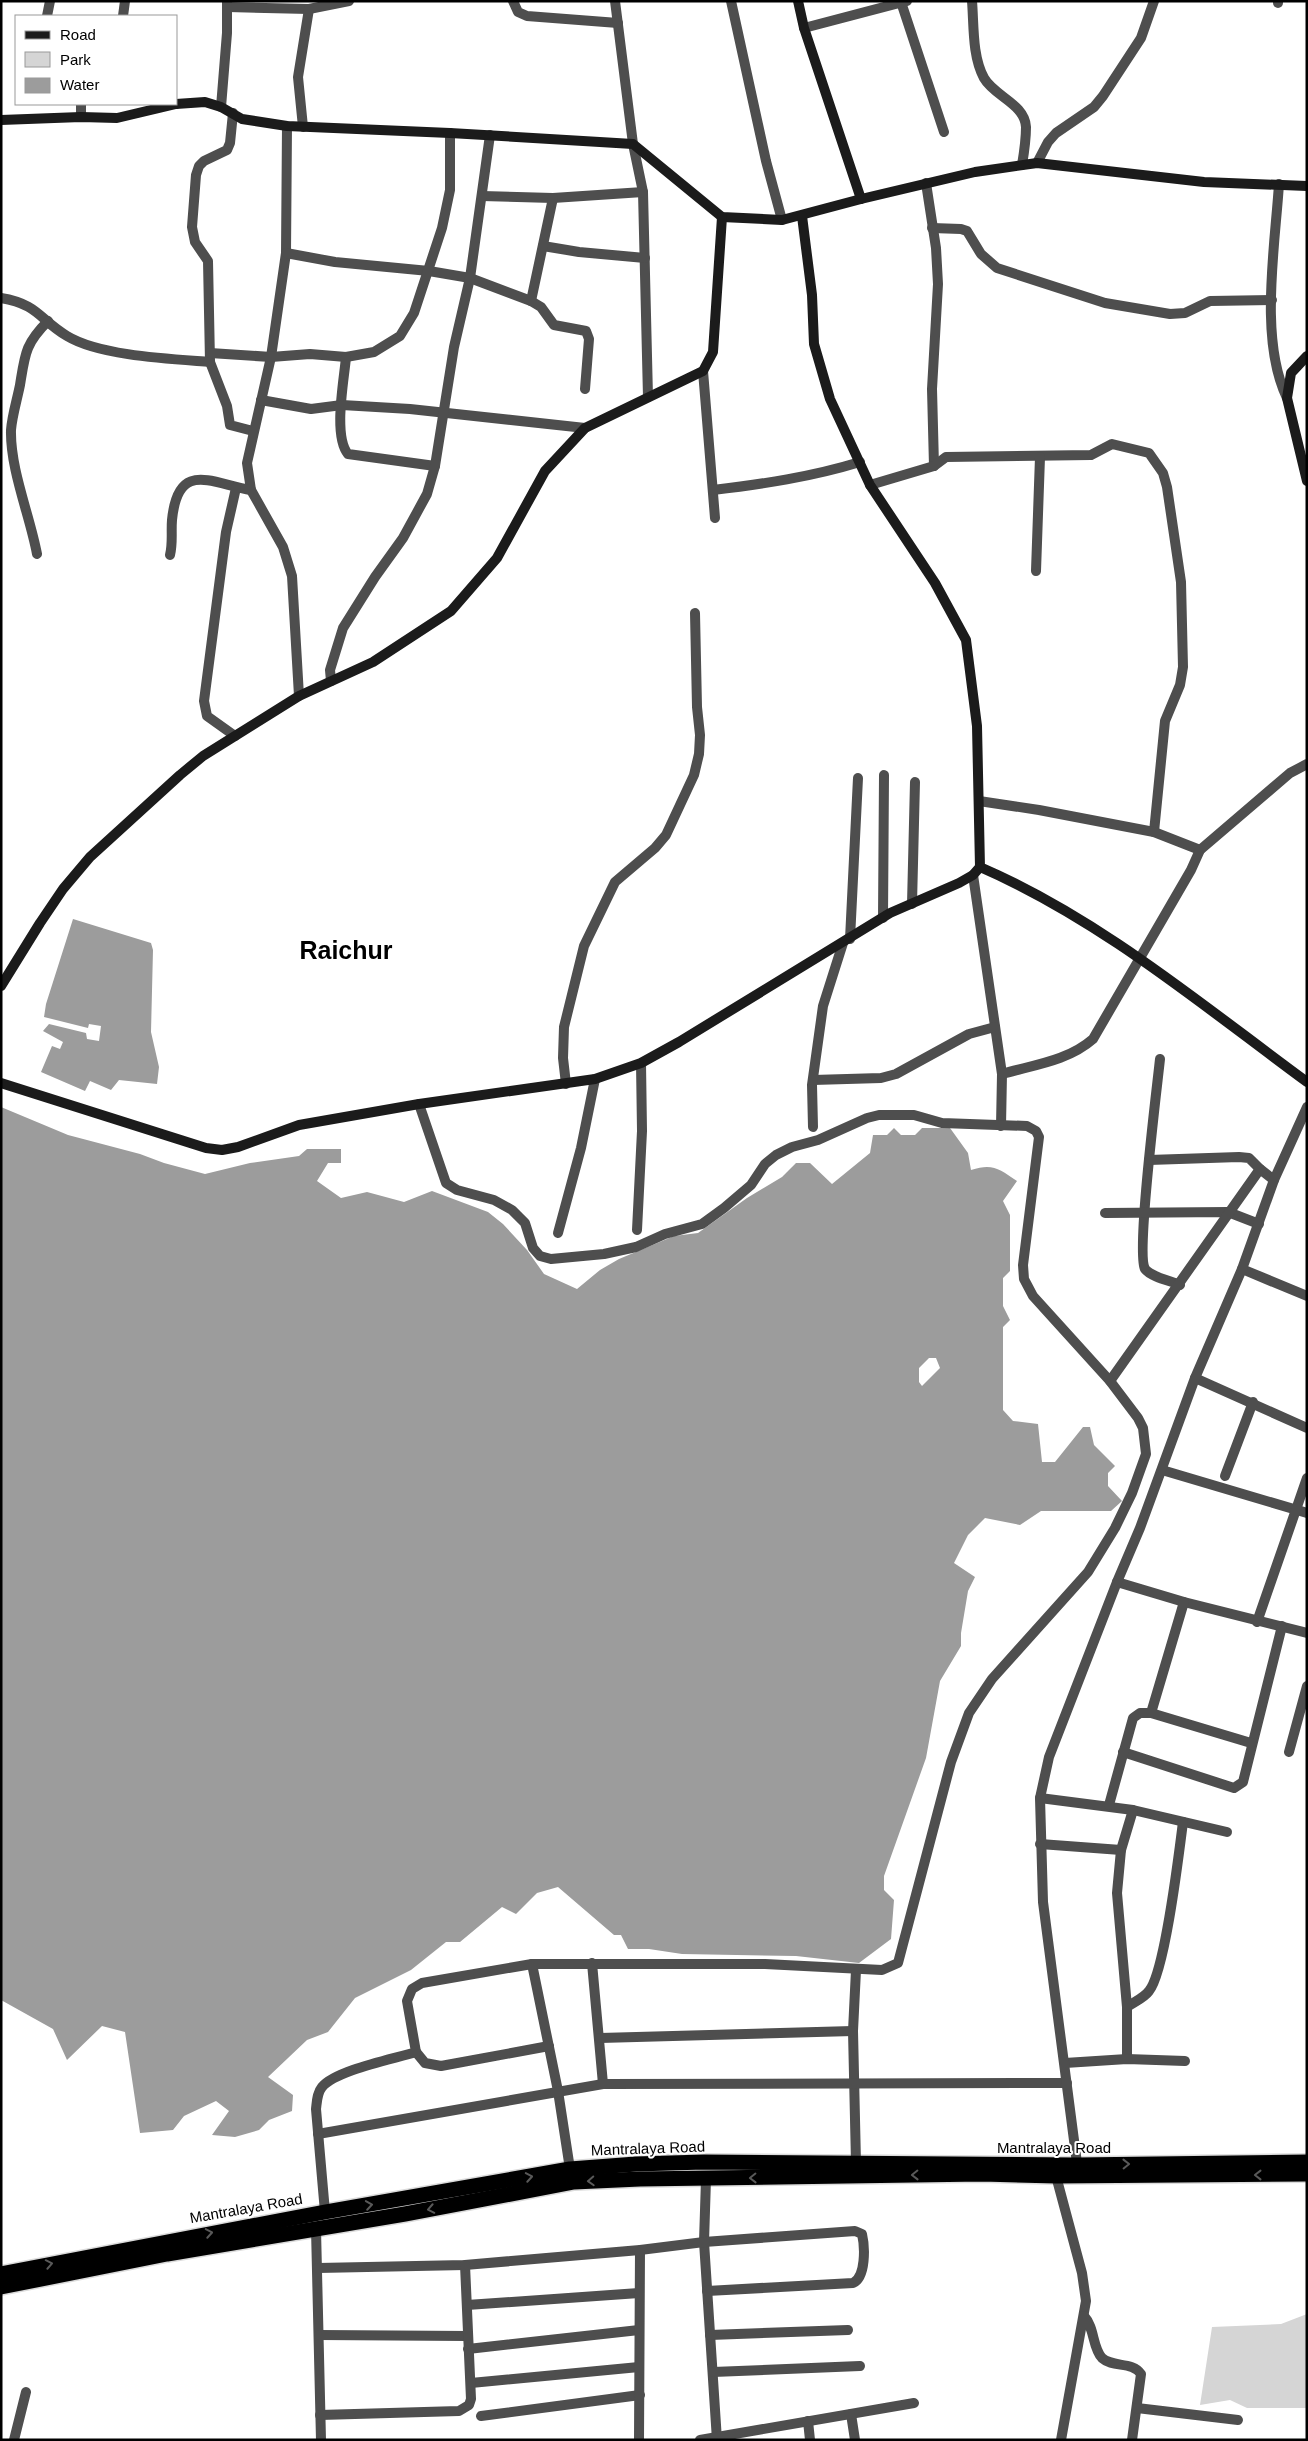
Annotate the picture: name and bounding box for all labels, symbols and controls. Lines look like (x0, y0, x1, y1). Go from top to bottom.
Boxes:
legend (15, 15, 178, 105)
text: Road (60, 26, 96, 43)
text: Park (60, 51, 91, 68)
text: Water (60, 76, 99, 93)
district label: Raichur (299, 936, 393, 964)
street label: Mantralaya Road (591, 2138, 705, 2158)
street label: Mantralaya Road (997, 2139, 1111, 2156)
one-way arrow (1122, 2159, 1130, 2169)
one-way arrow (911, 2170, 919, 2180)
one-way arrow (1254, 2170, 1262, 2180)
one-way arrow (524, 2172, 533, 2182)
one-way arrow (749, 2173, 756, 2183)
one-way arrow (586, 2176, 594, 2187)
street label: Mantralaya Road (188, 2190, 304, 2226)
one-way arrow (365, 2200, 373, 2211)
one-way arrow (426, 2204, 435, 2214)
one-way arrow (204, 2229, 213, 2239)
one-way arrow (45, 2260, 53, 2270)

